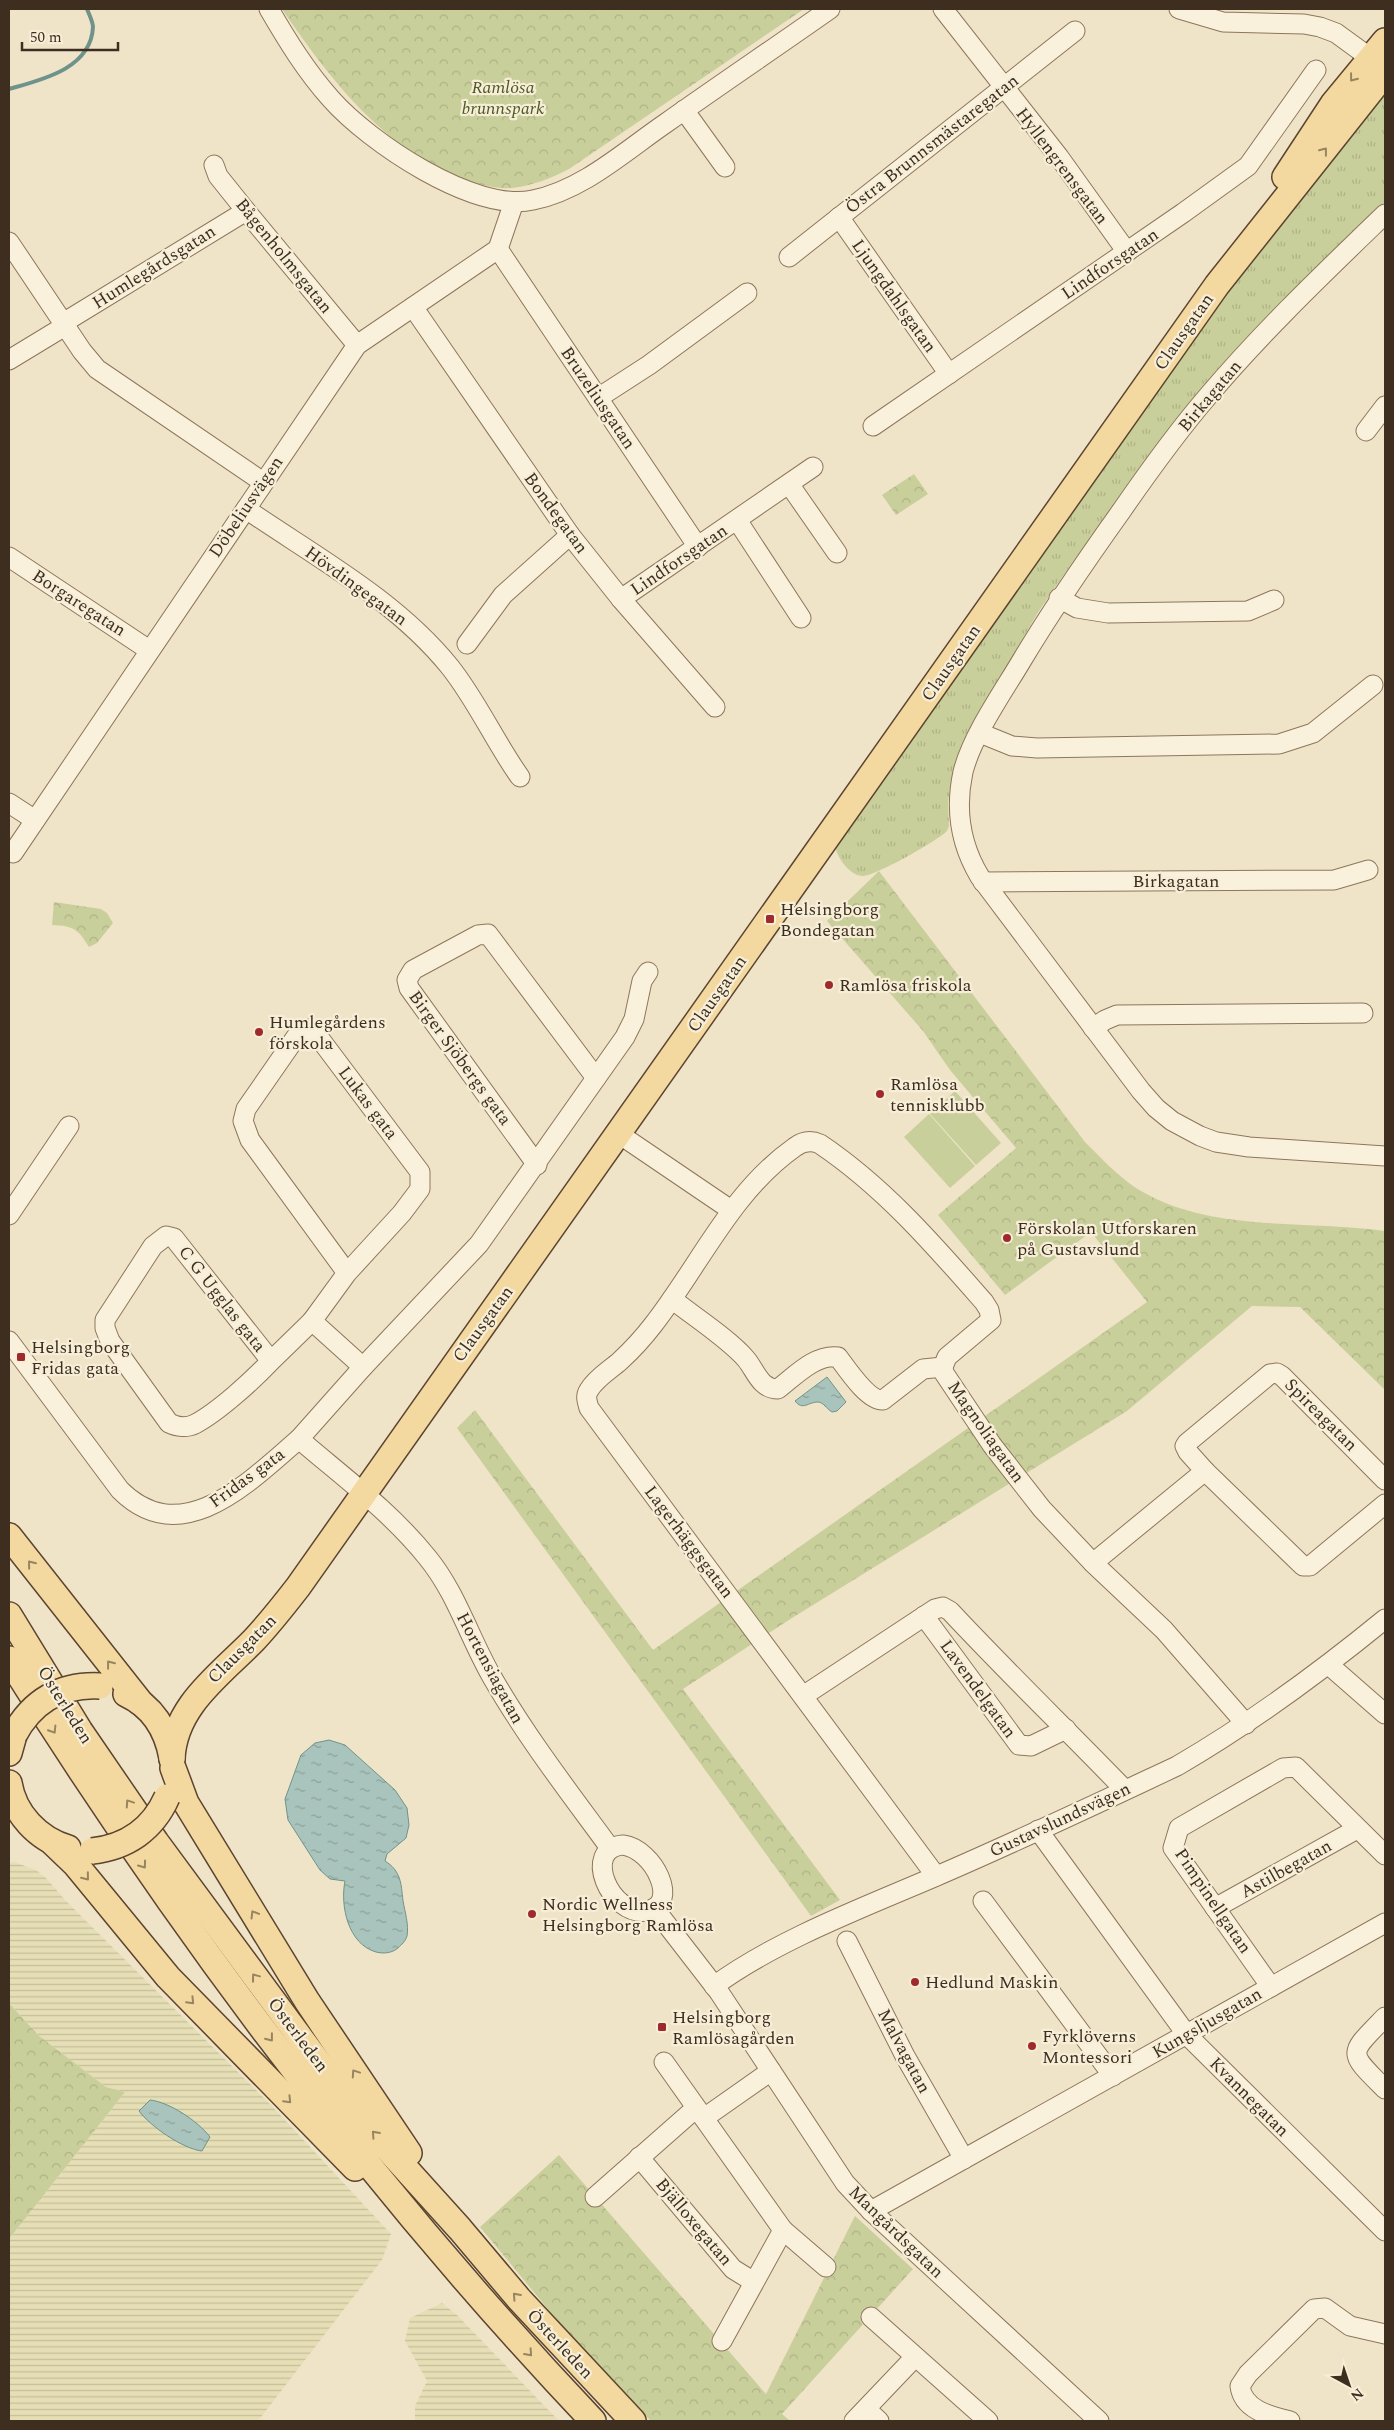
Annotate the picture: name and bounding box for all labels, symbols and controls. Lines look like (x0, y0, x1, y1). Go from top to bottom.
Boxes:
scale bar (22, 20, 119, 52)
text: 50 m (30, 26, 62, 49)
street label: Östra Brunnsmästaregatan (839, 67, 1025, 221)
one-way arrow (1351, 72, 1359, 81)
park label: Ramlösa brunnspark (462, 74, 545, 122)
street label: Hyllengrensgatan (1009, 102, 1115, 230)
one-way arrow (1318, 148, 1326, 157)
street label: Bågenholmsgatan (229, 192, 339, 320)
street label: Humlegårdsgatan (87, 218, 221, 316)
street label: Lindforsgatan (1056, 221, 1164, 307)
street label: Ljungdahlsgatan (845, 234, 943, 358)
street label: Clausgatan (1147, 288, 1221, 376)
street label: Bruzeliusgatan (554, 341, 642, 455)
street label: Birkagatan (1172, 354, 1248, 438)
street label: Döbeliusvägen (202, 451, 290, 563)
street label: Bondegatan (517, 467, 595, 559)
street label: Lindforsgatan (625, 517, 733, 603)
street label: Hövdingegatan (299, 539, 413, 633)
street label: Borgaregatan (27, 562, 131, 644)
street label: Clausgatan (914, 619, 988, 707)
street label: Birkagatan (1132, 868, 1220, 895)
place label: Helsingborg Bondegatan (780, 896, 879, 944)
marker: Helsingborg Bondegatan (764, 913, 776, 925)
street label: Clausgatan (680, 950, 754, 1038)
place label: Ramlösa friskola (839, 972, 972, 999)
marker: Ramlösa friskola (823, 979, 835, 991)
street label: Birger Sjöbergs gata (402, 985, 518, 1131)
place label: Humlegårdens förskola (269, 1009, 386, 1057)
marker: Humlegårdens förskola (253, 1026, 265, 1038)
street label: Lukas gata (331, 1061, 405, 1146)
place label: Ramlösa tennisklubb (890, 1071, 985, 1119)
marker: Ramlösa tennisklubb (874, 1088, 886, 1100)
place label: Förskolan Utforskaren på Gustavslund (1017, 1215, 1197, 1263)
marker: Förskolan Utforskaren på Gustavslund (1001, 1232, 1013, 1244)
street label: C G Ugglas gata (172, 1240, 272, 1358)
street label: Clausgatan (446, 1280, 520, 1368)
place label: Helsingborg Fridas gata (31, 1334, 130, 1382)
marker: Helsingborg Fridas gata (15, 1351, 27, 1363)
street label: Spireagatan (1278, 1372, 1364, 1458)
street label: Magnoliagatan (941, 1375, 1031, 1489)
street label: Fridas gata (203, 1441, 291, 1515)
street label: Lagerhäggsgatan (637, 1480, 741, 1604)
one-way arrow (27, 1560, 36, 1569)
street label: Hortensiagatan (449, 1607, 531, 1729)
street label: Clausgatan (201, 1608, 283, 1690)
street label: Lavendelgatan (933, 1634, 1023, 1744)
street label: Österleden (30, 1661, 100, 1749)
one-way arrow (108, 1661, 116, 1670)
one-way arrow (47, 1724, 57, 1733)
street label: Gustavslundsvägen (985, 1775, 1135, 1865)
one-way arrow (126, 1799, 135, 1809)
street label: Astilbegatan (1235, 1833, 1337, 1905)
street label: Pimpinellgatan (1168, 1843, 1258, 1959)
one-way arrow (137, 1859, 146, 1869)
one-way arrow (80, 1872, 89, 1881)
place label: Nordic Wellness Helsingborg Ramlösa (542, 1891, 714, 1939)
marker: Nordic Wellness Helsingborg Ramlösa (526, 1908, 538, 1920)
one-way arrow (251, 1911, 261, 1920)
place label: Hedlund Maskin (925, 1969, 1058, 1996)
one-way arrow (252, 1973, 261, 1983)
marker: Hedlund Maskin (909, 1976, 921, 1988)
street label: Kungsljusgatan (1147, 1981, 1267, 2065)
street label: Österleden (261, 1992, 335, 2078)
one-way arrow (185, 1995, 194, 2004)
place label: Helsingborg Ramlösagården (672, 2004, 795, 2052)
street label: Malvagatan (870, 2004, 938, 2098)
marker: Helsingborg Ramlösagården (656, 2021, 668, 2033)
place label: Fyrklöverns Montessori (1042, 2023, 1136, 2071)
one-way arrow (265, 2032, 273, 2041)
marker: Fyrklöverns Montessori (1026, 2040, 1038, 2052)
street label: Kvannegatan (1203, 2051, 1295, 2143)
one-way arrow (352, 2069, 361, 2079)
one-way arrow (283, 2094, 292, 2103)
one-way arrow (371, 2131, 380, 2140)
street label: Bjälloxegatan (649, 2172, 739, 2272)
street label: Mangårdsgatan (842, 2179, 950, 2285)
one-way arrow (513, 2293, 522, 2302)
street label: Österleden (520, 2303, 600, 2385)
one-way arrow (524, 2347, 533, 2356)
north arrow (1324, 2360, 1374, 2410)
text: N (1346, 2383, 1368, 2406)

